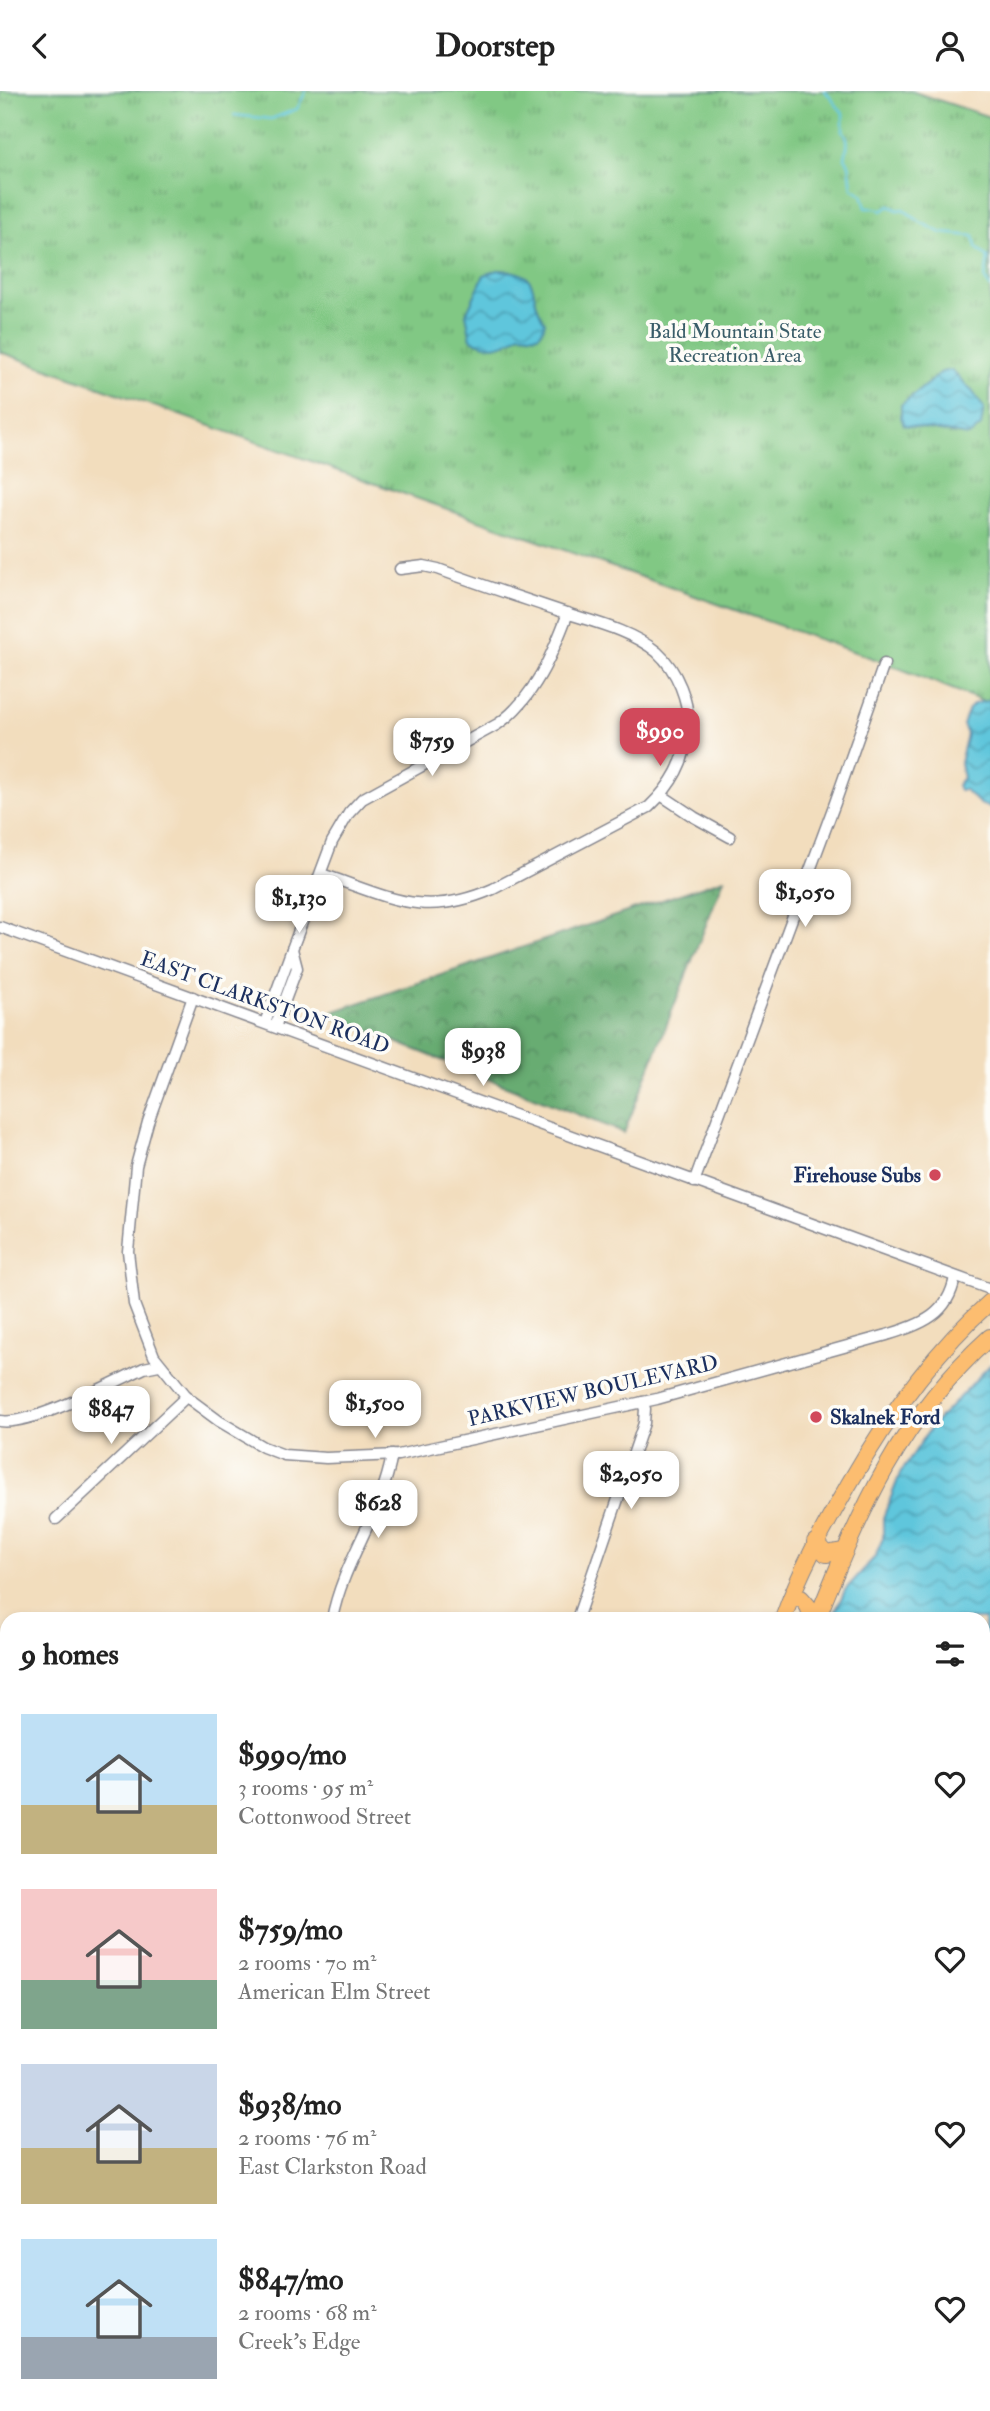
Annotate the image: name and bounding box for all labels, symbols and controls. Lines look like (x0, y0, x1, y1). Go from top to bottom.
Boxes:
text: Doorstep (435, 26, 555, 66)
icon: back (21, 27, 59, 65)
icon: person (931, 27, 969, 65)
park label: Bald Mountain State Recreation Area (648, 318, 822, 369)
pin: $990 (619, 709, 701, 768)
text: $990 (636, 716, 684, 745)
pin: $759 (391, 719, 473, 778)
text: $759 (409, 726, 455, 755)
pin: $1,050 (748, 869, 862, 929)
pin: $1,130 (242, 875, 356, 935)
text: $1,050 (775, 877, 835, 906)
text: $1,130 (271, 883, 327, 912)
street label: EAST CLARKSTON ROAD (137, 945, 393, 1061)
pin: $938 (442, 1028, 524, 1088)
text: $938 (461, 1036, 505, 1065)
place label: Firehouse Subs (794, 1162, 921, 1189)
marker: Firehouse Subs (927, 1167, 943, 1183)
street label: PARKVIEW BOULEVARD (465, 1349, 721, 1433)
pin: $1,500 (318, 1381, 432, 1440)
pin: $847 (70, 1387, 152, 1446)
text: $1,500 (345, 1388, 405, 1417)
text: $847 (88, 1394, 134, 1423)
place label: Skalnek Ford (830, 1404, 941, 1431)
marker: Skalnek Ford (808, 1409, 824, 1425)
pin: $2,050 (574, 1451, 688, 1511)
text: $2,050 (599, 1459, 663, 1488)
pin: $628 (337, 1481, 419, 1540)
text: $628 (354, 1488, 402, 1517)
icon: filters (931, 1635, 969, 1673)
text: 9 homes (21, 1636, 119, 1673)
text: $990/mo (238, 1736, 347, 1773)
icon: home (77, 1742, 161, 1826)
icon: heart (931, 1765, 969, 1803)
text: 3 rooms · 95 m² (238, 1773, 373, 1802)
text: Cottonwood Street (238, 1802, 411, 1831)
text: $759/mo (238, 1911, 343, 1948)
icon: home (77, 1917, 161, 2001)
icon: heart (931, 1940, 969, 1978)
text: 2 rooms · 70 m² (238, 1948, 377, 1977)
text: American Elm Street (238, 1977, 431, 2006)
text: $938/mo (238, 2086, 341, 2123)
icon: home (77, 2092, 161, 2176)
icon: heart (931, 2115, 969, 2153)
text: 2 rooms · 76 m² (238, 2123, 376, 2152)
text: East Clarkston Road (238, 2152, 427, 2181)
text: $847/mo (238, 2261, 343, 2298)
icon: home (77, 2267, 161, 2351)
icon: heart (931, 2290, 969, 2328)
text: 2 rooms · 68 m² (238, 2298, 377, 2327)
text: Creek's Edge (238, 2327, 360, 2356)

